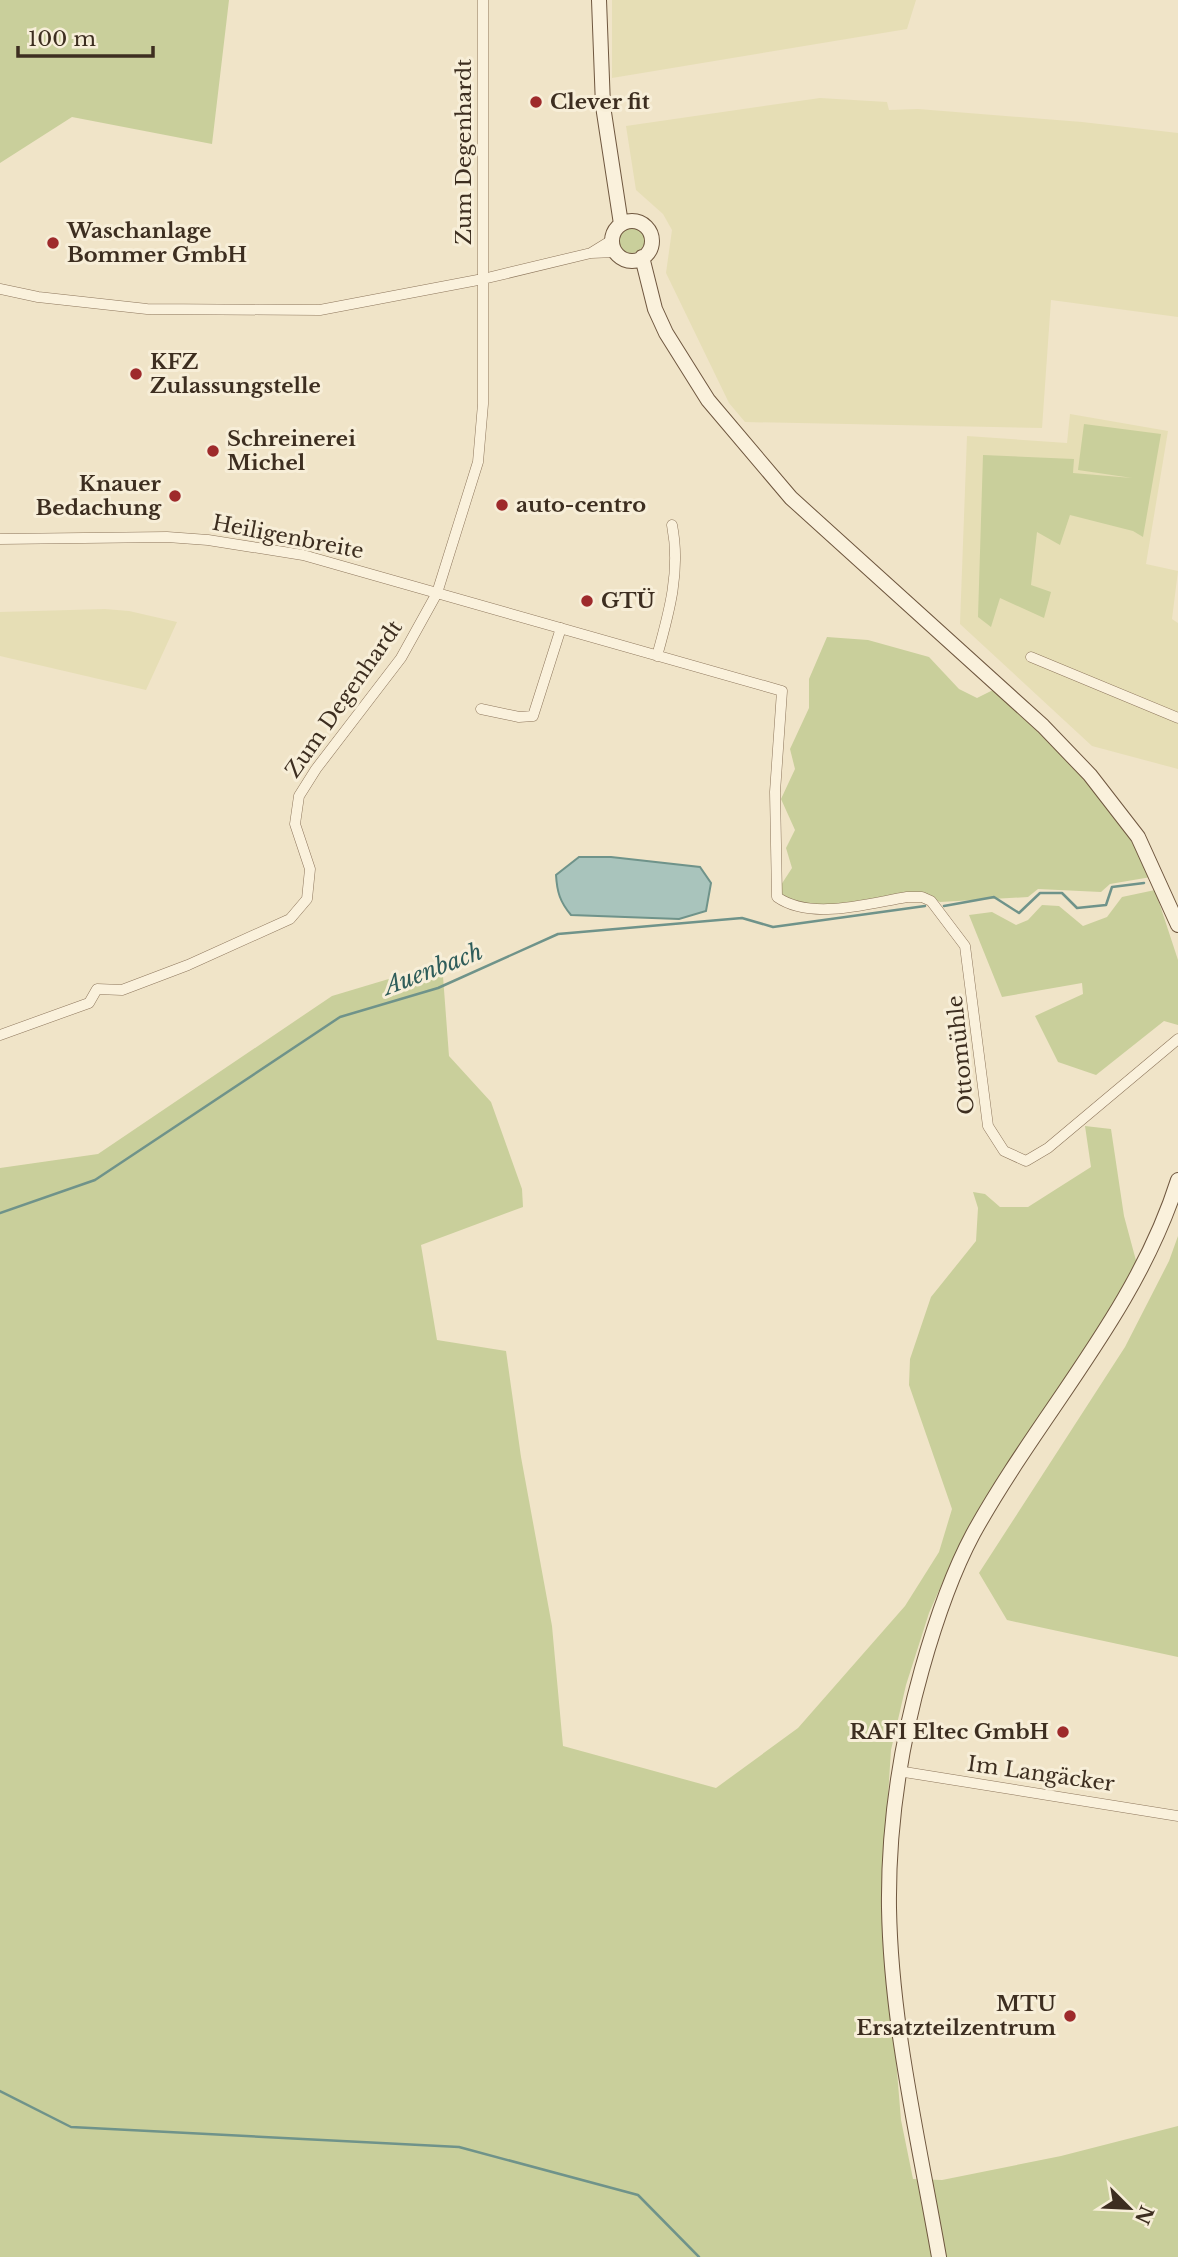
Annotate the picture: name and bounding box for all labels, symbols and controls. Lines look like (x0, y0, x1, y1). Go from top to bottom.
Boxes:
scale bar (18, 14, 152, 58)
text: 100 m (28, 26, 96, 52)
street label: Zum Degenhardt (451, 59, 477, 245)
place label: Clever fit (550, 89, 650, 115)
marker: Clever fit (528, 94, 544, 110)
place label: Waschanlage Bommer GmbH (66, 218, 247, 268)
marker: Waschanlage Bommer GmbH (45, 235, 61, 251)
place label: KFZ Zulassungstelle (150, 349, 321, 399)
marker: KFZ Zulassungstelle (128, 366, 144, 382)
place label: Schreinerei Michel (227, 426, 356, 476)
marker: Schreinerei Michel (205, 443, 221, 459)
place label: Knauer Bedachung (36, 471, 162, 521)
marker: Knauer Bedachung (167, 488, 183, 504)
place label: auto-centro (516, 492, 646, 518)
marker: auto-centro (494, 497, 510, 513)
street label: Heiligenbreite (210, 510, 366, 564)
place label: GTÜ (601, 588, 656, 614)
marker: GTÜ (579, 593, 595, 609)
street label: Zum Degenhardt (280, 615, 408, 783)
water label: Auenbach (377, 937, 486, 1002)
street label: Ottomühle (942, 994, 980, 1116)
place label: RAFI Eltec GmbH (849, 1719, 1049, 1745)
marker: RAFI Eltec GmbH (1055, 1724, 1071, 1740)
street label: Im Langäcker (966, 1751, 1116, 1797)
place label: MTU Ersatzteilzentrum (856, 1991, 1057, 2041)
marker: MTU Ersatzteilzentrum (1062, 2008, 1078, 2024)
north arrow (1094, 2173, 1164, 2243)
text: N (1130, 2202, 1158, 2228)

